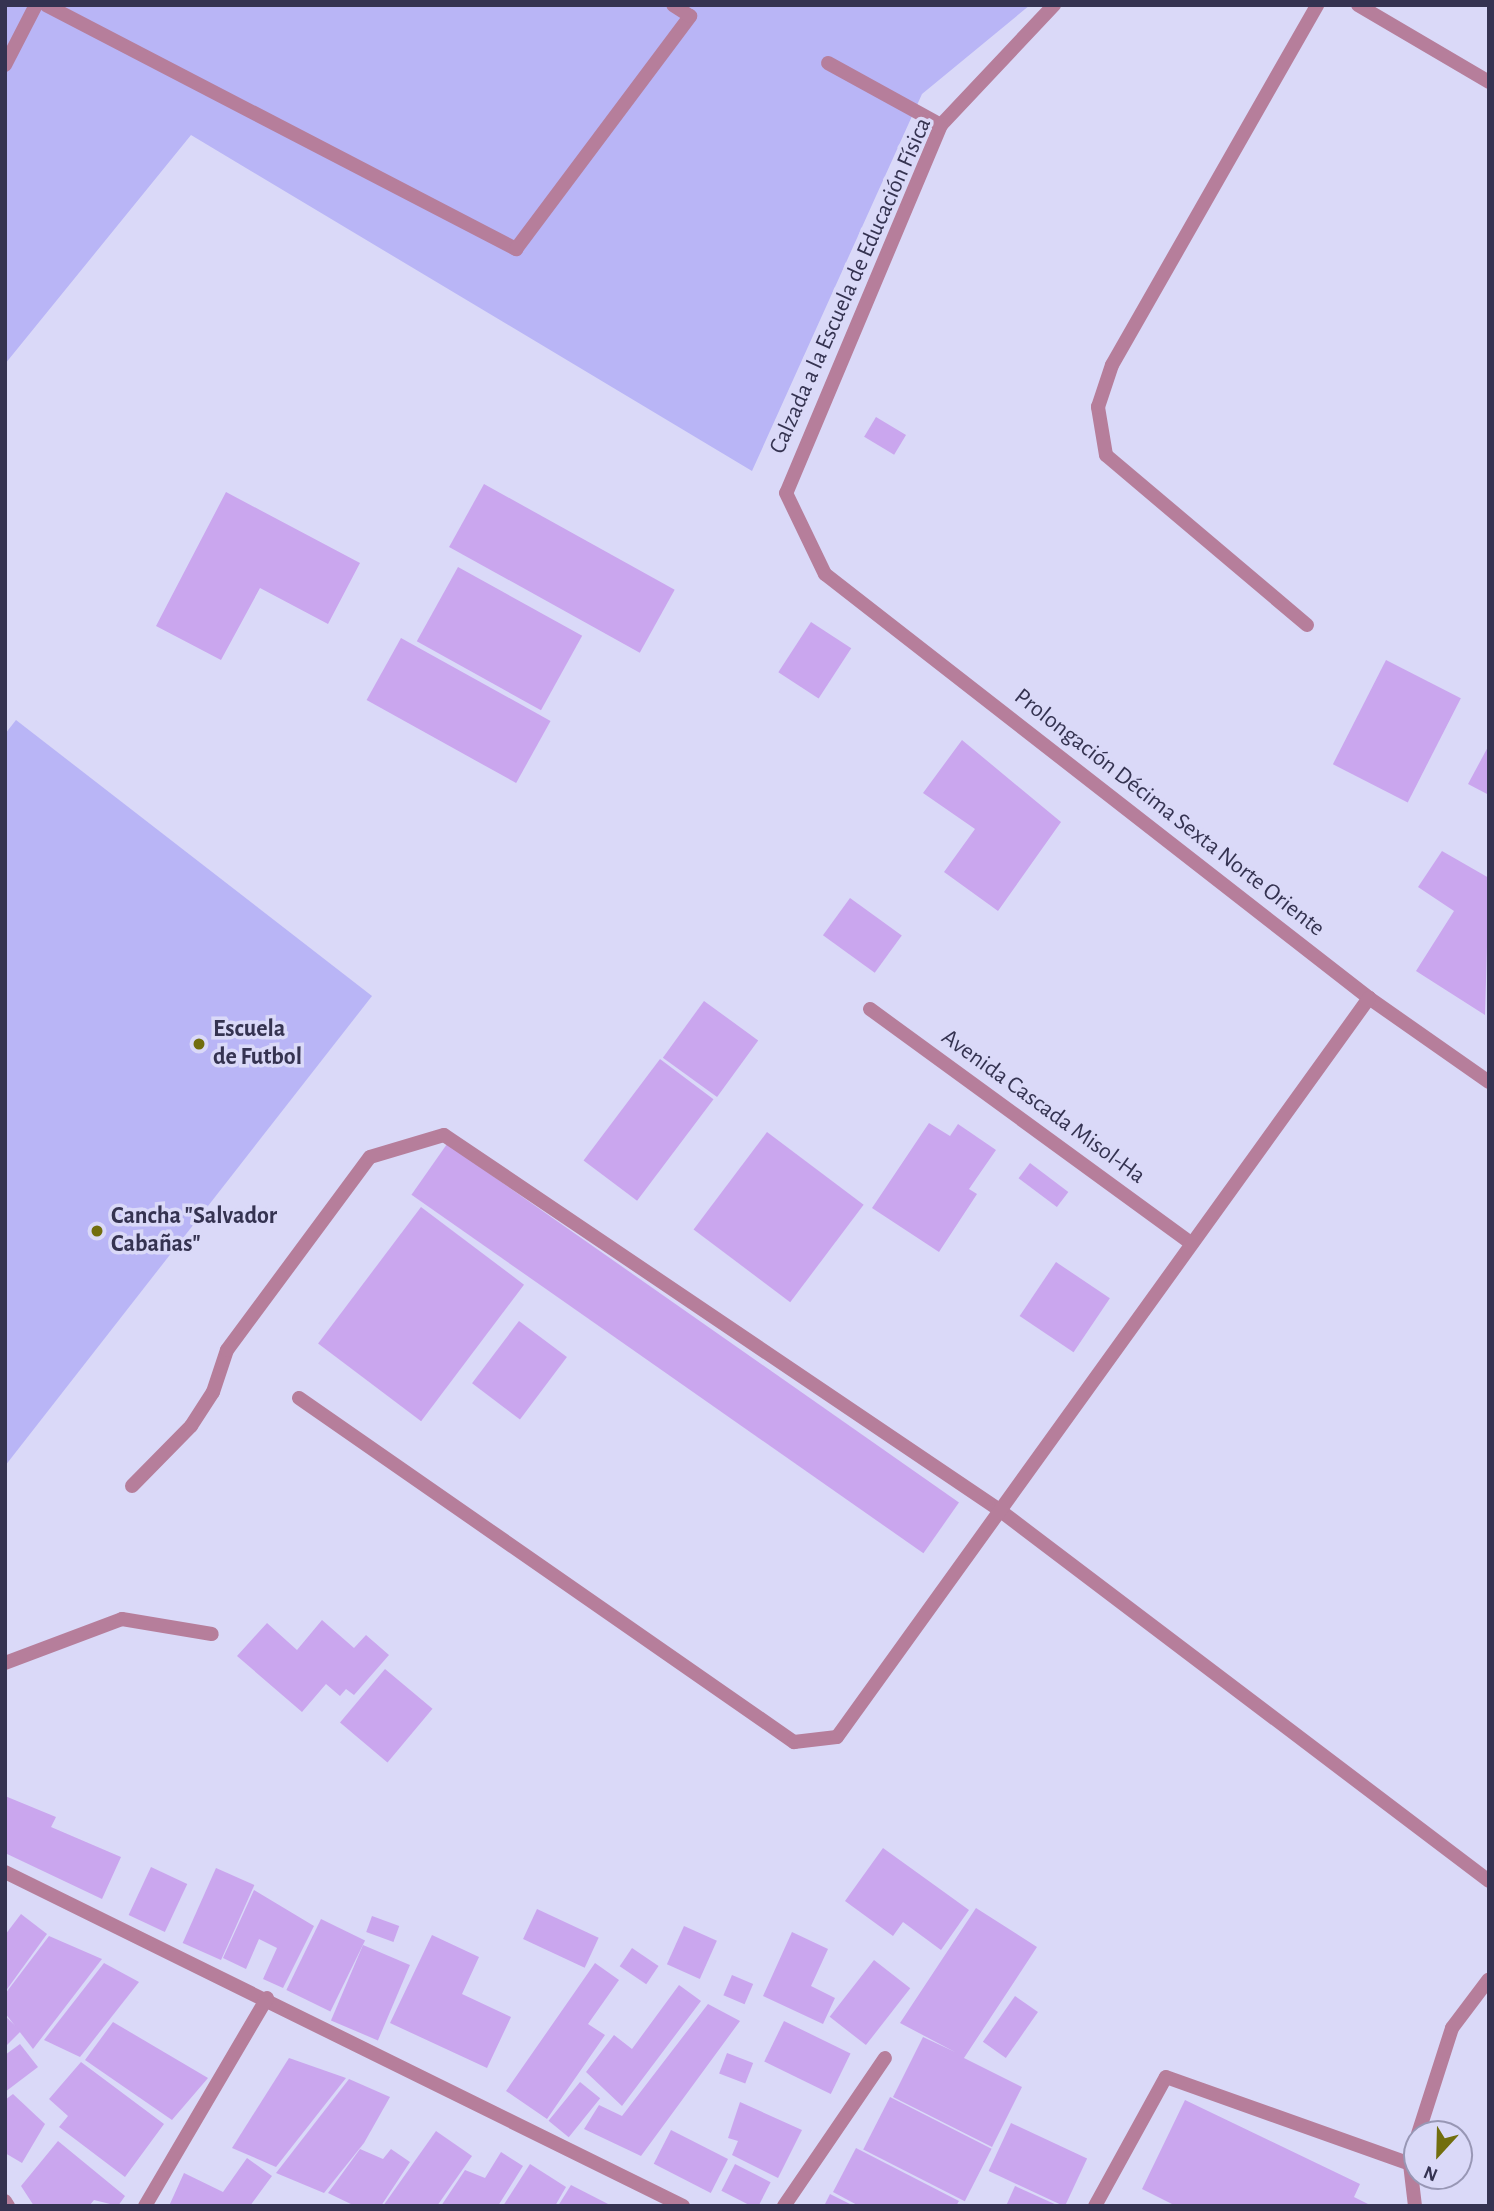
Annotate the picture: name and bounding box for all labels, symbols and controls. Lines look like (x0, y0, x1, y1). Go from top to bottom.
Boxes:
street label: Calzada a la Escuela de Educación Física (764, 113, 938, 459)
street label: Prolongación Décima Sexta Norte Oriente (1008, 683, 1330, 943)
place label: Escuela de Futbol (213, 1016, 302, 1072)
street label: Avenida Cascada Misol-Ha (935, 1023, 1151, 1191)
marker: Escuela de Futbol (191, 1036, 207, 1052)
place label: Cancha "Salvador Cabañas" (111, 1203, 277, 1259)
marker: Cancha "Salvador Cabañas" (89, 1223, 105, 1239)
north arrow (1403, 2120, 1473, 2190)
text: N (1421, 2162, 1440, 2184)

